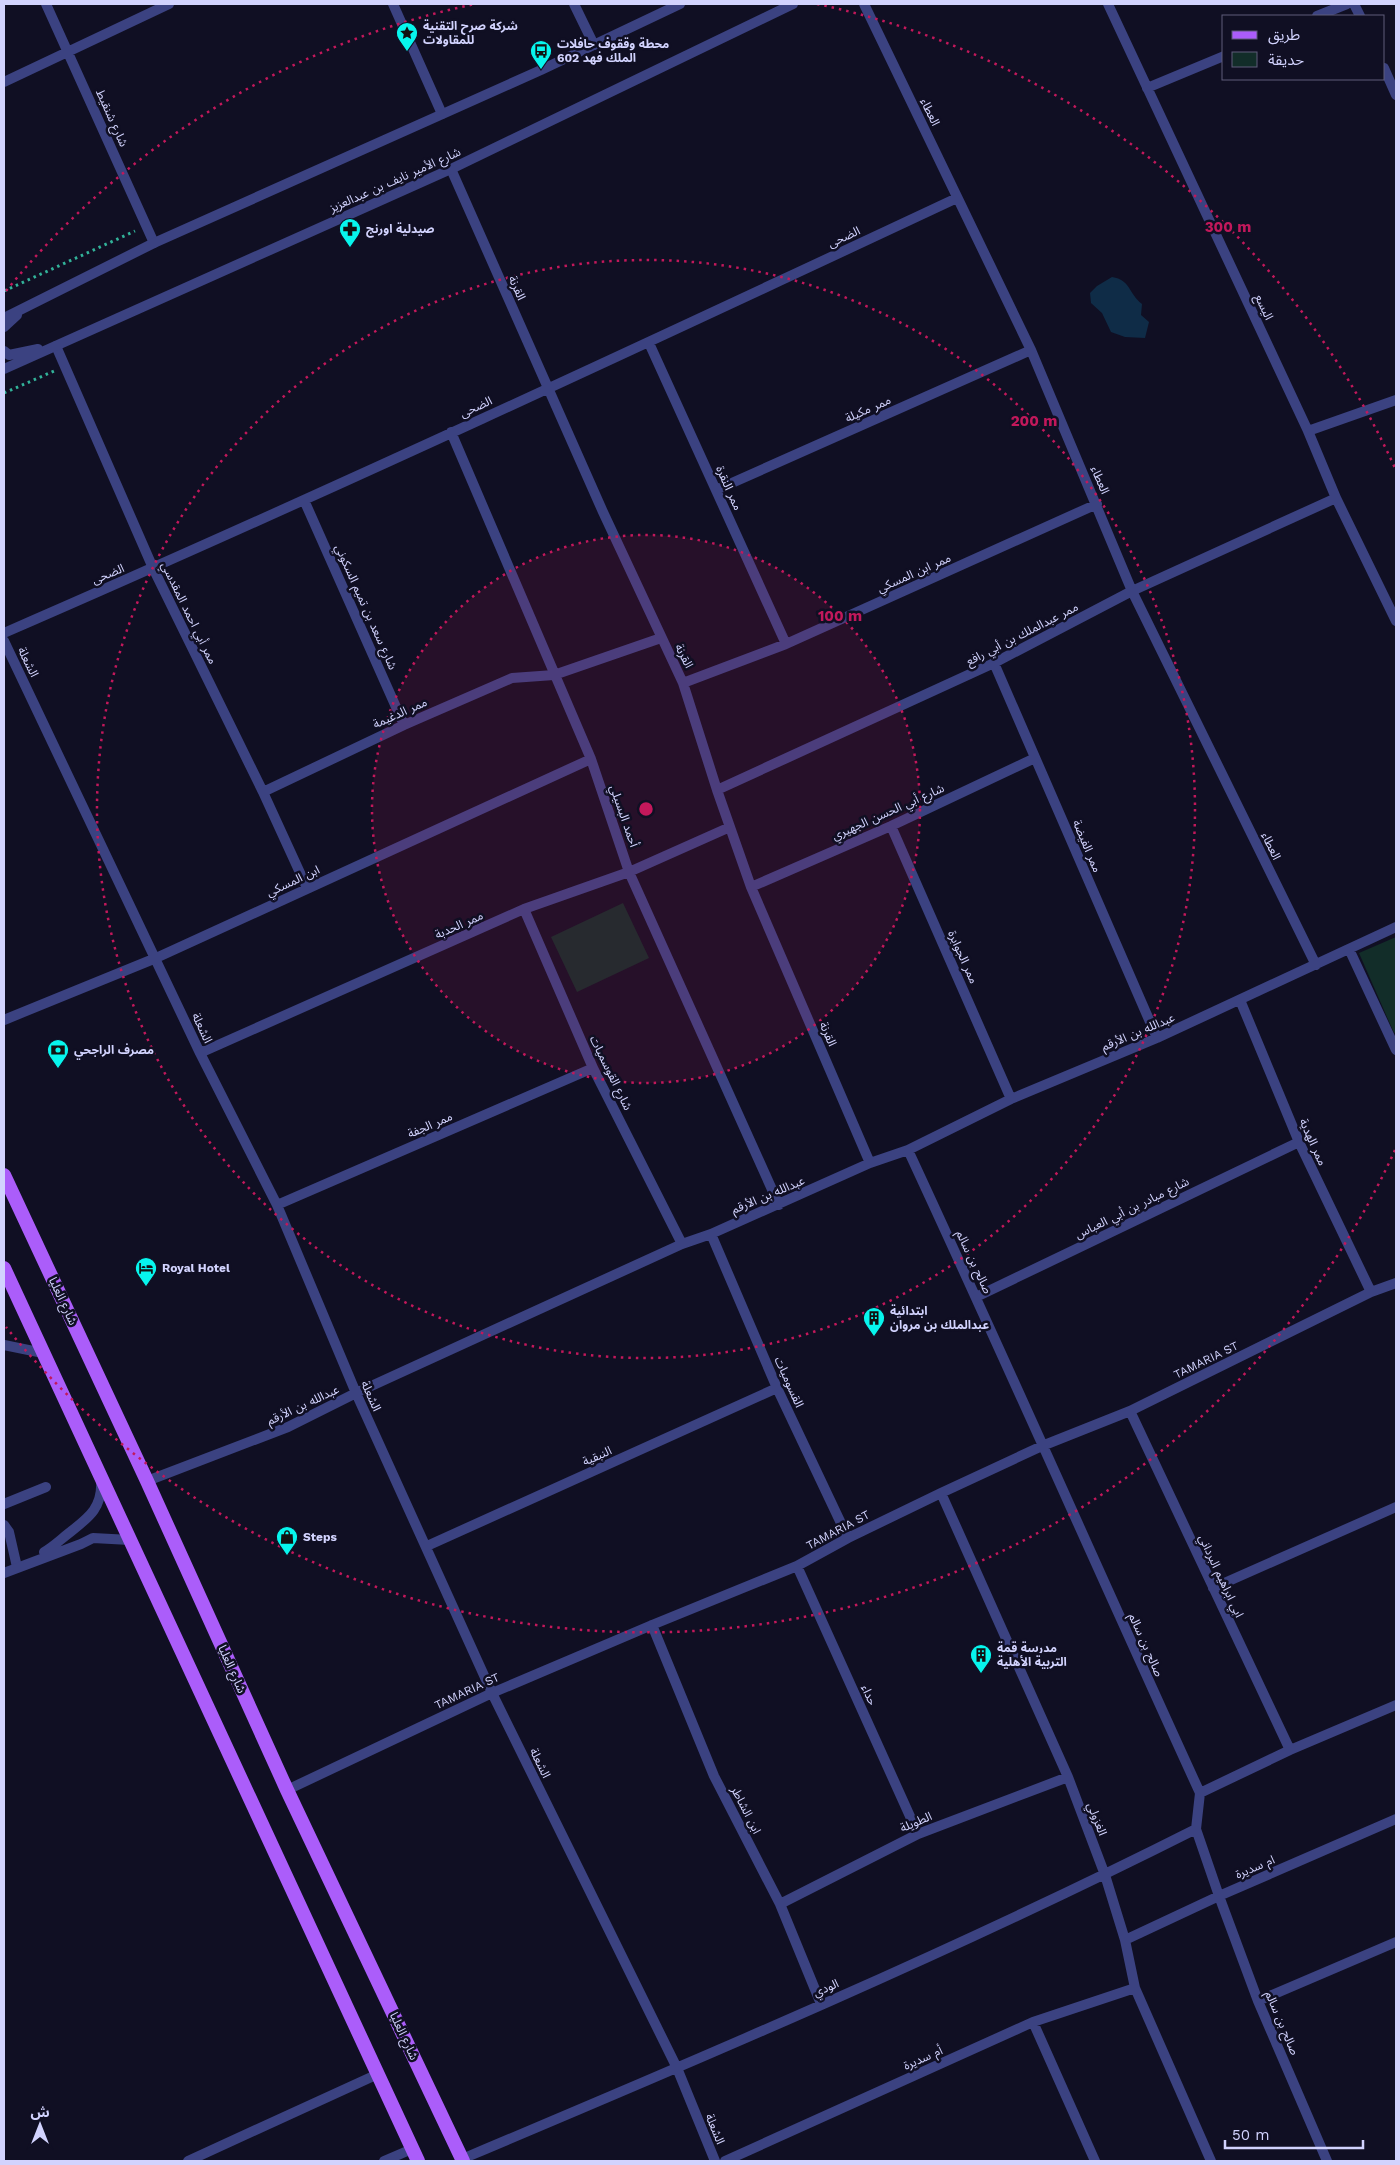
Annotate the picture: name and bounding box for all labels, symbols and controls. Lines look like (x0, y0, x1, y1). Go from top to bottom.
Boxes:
legend (1222, 15, 1385, 80)
place label: شركة صرح التقنية للمقاولات (423, 19, 518, 47)
place icon: شركة صرح التقنية للمقاولات (395, 21, 419, 52)
text: طريق (1268, 26, 1300, 45)
place label: محطة وققوف حافلات الملك فهد 602 (557, 37, 669, 65)
bus stop icon: محطة وققوف حافلات الملك فهد 602 (529, 39, 553, 70)
text: حديقة (1268, 51, 1304, 69)
street label: شارع شنقيط (91, 87, 131, 150)
street label: العطاء (917, 96, 943, 128)
street label: شارع الأمير نايف بن عبدالعزيز (326, 145, 464, 218)
pharmacy icon: صيدلية اورنج (338, 217, 362, 248)
text: 300 m (1205, 218, 1251, 236)
place label: صيدلية اورنج (366, 222, 435, 238)
street label: الضحى (826, 223, 862, 250)
street label: القرنة (505, 274, 529, 303)
street label: اليسع (1250, 292, 1276, 323)
street label: الضحى (458, 393, 494, 420)
street label: ممر مكيلة (843, 393, 893, 425)
text: 200 m (1011, 412, 1057, 430)
street label: ممر النقرة (713, 464, 745, 512)
street label: العطاء (1088, 464, 1112, 496)
street label: شارع سعد بن تميم السكوني (329, 542, 400, 673)
street label: ممر ابن المسكي (875, 551, 954, 598)
street label: ممر أبي احمد المقدسي (156, 559, 220, 668)
street label: الضحى (90, 561, 126, 587)
street label: ممر عبدالملك بن أبي رافع (963, 599, 1082, 671)
text: 100 m (818, 607, 862, 625)
street label: القرنة (672, 642, 696, 671)
street label: الشعلة (15, 645, 41, 680)
street label: ممر الدغيمة (371, 695, 429, 731)
street label: شارع أبي الحسن الجهيري (830, 780, 947, 846)
street label: أحمد البسيلي (604, 783, 642, 850)
centre of rings (637, 800, 655, 818)
street label: ممر الفيضة (1070, 818, 1104, 874)
street label: العطاء (1258, 830, 1284, 862)
street label: ابن المسكي (264, 863, 323, 902)
street label: ممر الحدبة (433, 908, 485, 942)
street label: ممر الجوابرة (945, 928, 981, 986)
street label: عبدالله بن الأرقم (1099, 1010, 1177, 1056)
street label: الشعلة (189, 1011, 215, 1046)
street label: القرنة (817, 1020, 839, 1049)
street label: شارع القوسميات (585, 1033, 635, 1113)
bank icon: مصرف الراجحي (46, 1038, 70, 1069)
place label: مصرف الراجحي (74, 1043, 154, 1060)
street label: ممر الجفة (405, 1109, 455, 1141)
street label: ممر الهدية (1296, 1116, 1330, 1168)
street label: عبدالله بن الأرقم (729, 1173, 807, 1219)
street label: شارع مبادر بن أبي العباس (1073, 1174, 1192, 1244)
street label: صالح بن سالم (951, 1228, 995, 1297)
hotel icon: Royal Hotel (134, 1256, 158, 1287)
place label: Royal Hotel (162, 1261, 230, 1275)
street label: شارع العليا (44, 1275, 80, 1328)
place label: ابتدائية عبدالملك بن مروان (890, 1304, 989, 1332)
building icon: ابتدائية عبدالملك بن مروان (862, 1306, 886, 1337)
street label: TAMARIA ST (1172, 1338, 1240, 1382)
street label: القسوميات (772, 1355, 806, 1410)
street label: الشعلة (358, 1379, 384, 1414)
street label: عبدالله بن الأرقم (265, 1382, 342, 1430)
street label: النبقية (580, 1443, 614, 1469)
street label: TAMARIA ST (804, 1507, 872, 1553)
shop icon: Steps (275, 1525, 299, 1556)
place label: Steps (303, 1530, 337, 1544)
street label: ابي ابراهيم البرداني (1193, 1532, 1246, 1621)
street label: صالح بن سالم (1124, 1611, 1166, 1680)
place label: مدرسة قمة التربية الأهلية (997, 1641, 1067, 1669)
street label: شارع العليا (213, 1643, 249, 1696)
building icon: مدرسة قمة التربية الأهلية (969, 1643, 993, 1674)
street label: TAMARIA ST (432, 1670, 502, 1712)
street label: حداء (858, 1682, 880, 1708)
street label: الشعلة (527, 1746, 553, 1781)
street label: ابن الشاطر (728, 1783, 764, 1836)
street label: الغزولي (1082, 1800, 1110, 1839)
street label: الطويلة (898, 1809, 934, 1835)
street label: ام سديرة (1233, 1852, 1278, 1883)
street label: الودي (811, 1976, 842, 2002)
street label: صالح بن سالم (1260, 1989, 1302, 2058)
street label: شارع العليا (385, 2010, 421, 2063)
street label: أم سديرة (901, 2043, 946, 2075)
north arrow (15, 2100, 65, 2150)
text: ش (30, 2104, 50, 2120)
street label: الشعلة (703, 2112, 728, 2147)
scale bar (1225, 2118, 1362, 2150)
text: 50 m (1232, 2126, 1269, 2144)

